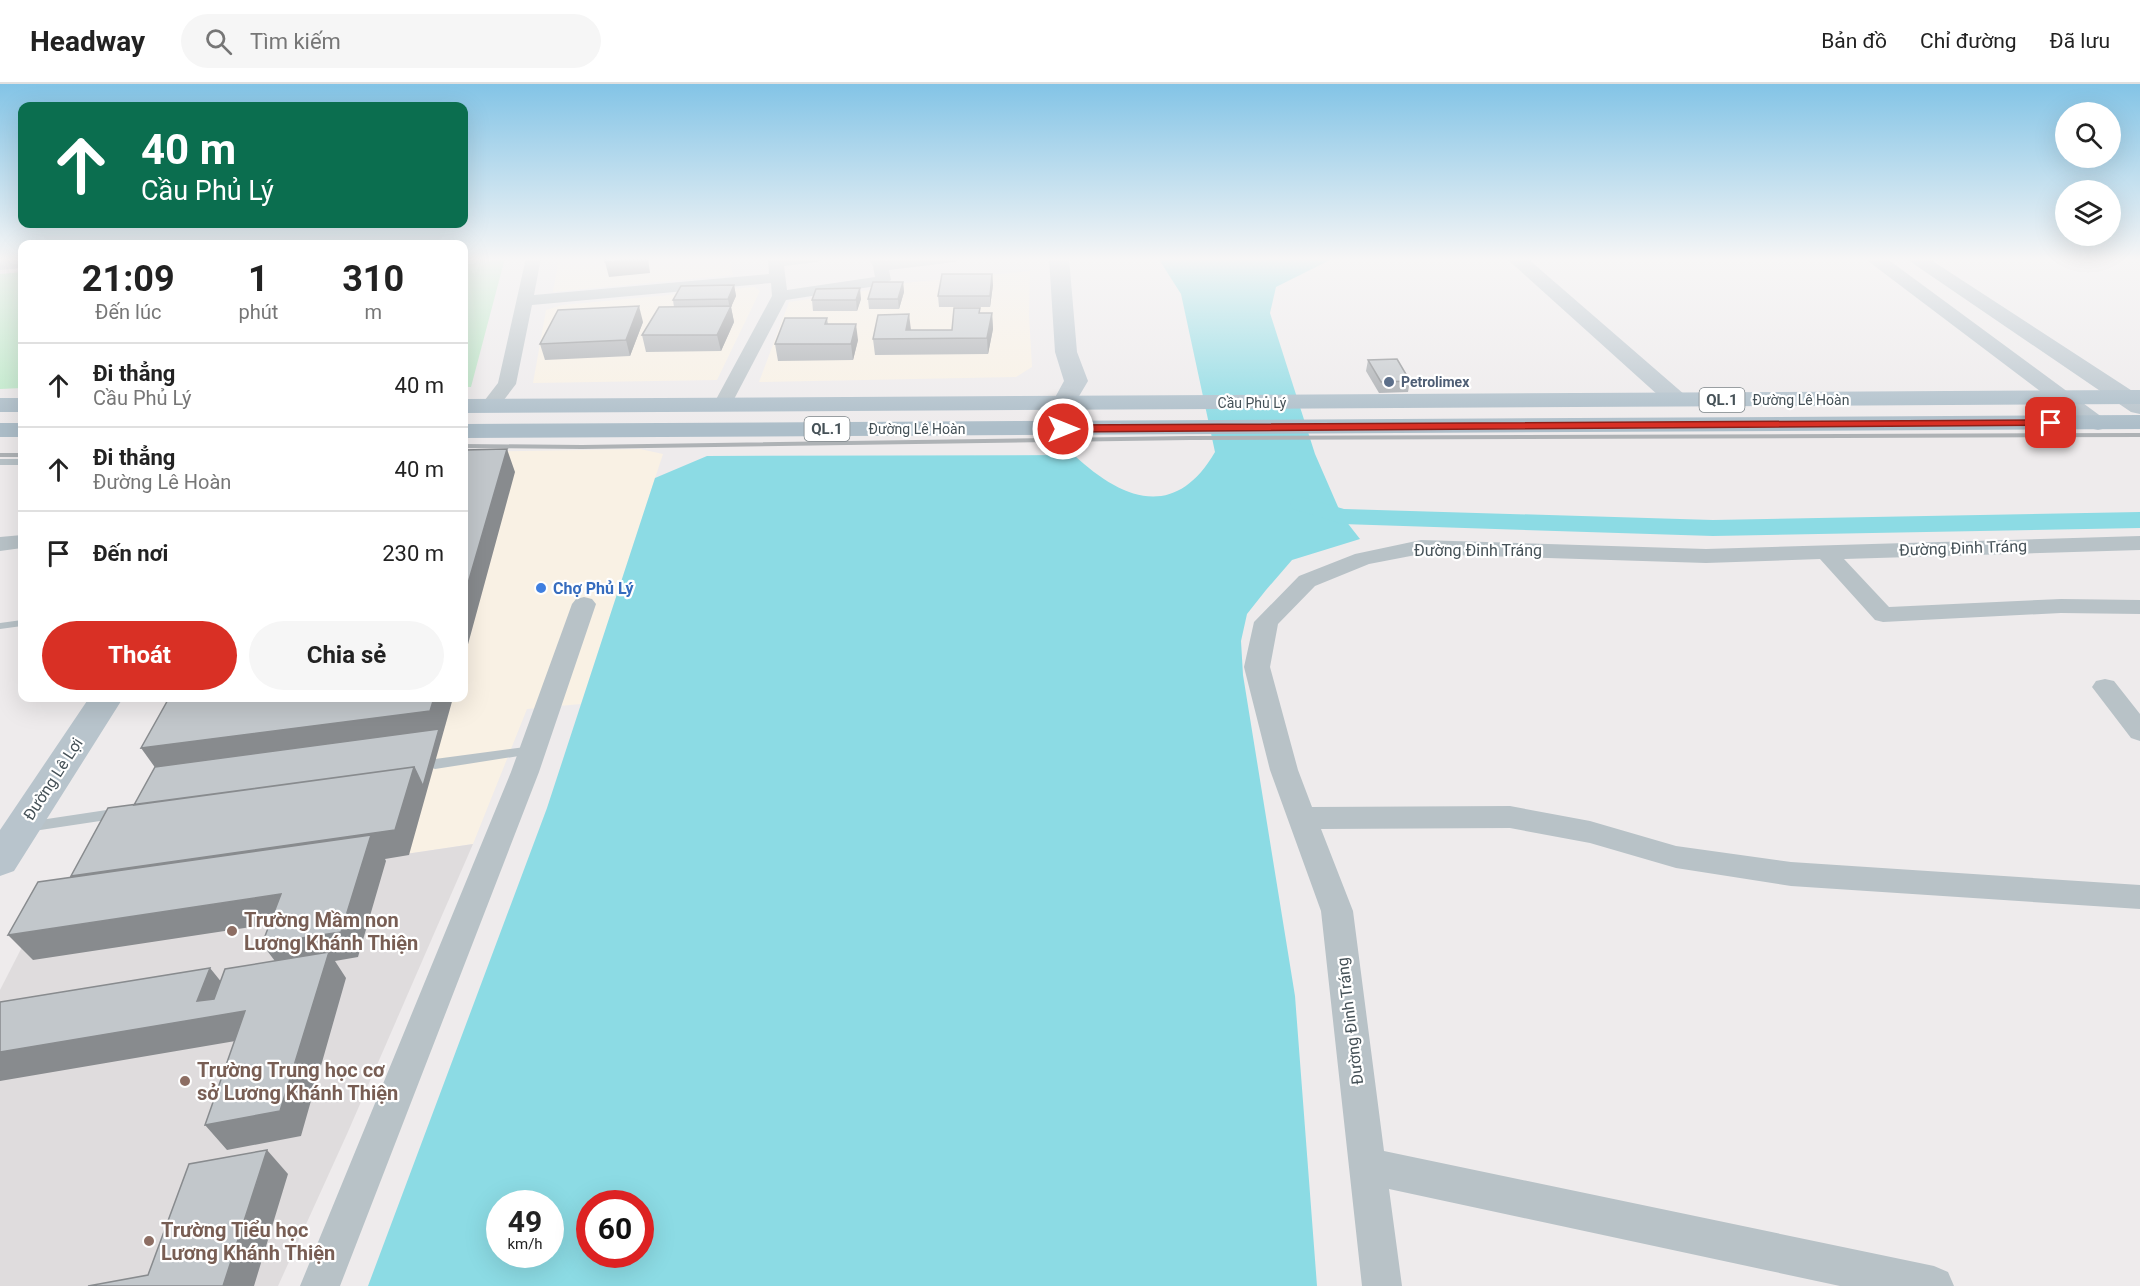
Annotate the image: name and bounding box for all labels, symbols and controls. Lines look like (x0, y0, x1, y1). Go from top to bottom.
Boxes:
search box (181, 14, 601, 68)
text: Headway (30, 25, 145, 58)
icon: search (202, 25, 235, 58)
text: Tìm kiếm (250, 29, 341, 54)
text: Bản đồ (1821, 29, 1887, 53)
text: Chỉ đường (1920, 29, 2017, 53)
text: Đã lưu (2050, 29, 2110, 53)
map controls (2055, 102, 2121, 246)
button: search (2055, 102, 2121, 168)
text: 40 m (141, 125, 236, 174)
icon: ahead (42, 126, 120, 204)
text: Cầu Phủ Lý (141, 175, 274, 207)
button: layers (2055, 180, 2121, 246)
text: 21:09 (82, 258, 175, 300)
text: 1 (248, 258, 269, 300)
text: 310 (342, 258, 404, 300)
text: Đến lúc (95, 300, 161, 324)
text: phút (238, 300, 278, 324)
text: m (364, 300, 382, 324)
text: Đi thẳng (93, 361, 175, 386)
icon: ahead (42, 369, 75, 402)
text: 40 m (395, 373, 444, 398)
place label: Petrolimex (1401, 374, 1470, 390)
marker: Petrolimex (1382, 375, 1396, 389)
text: Cầu Phủ Lý (93, 386, 191, 410)
road number: QL.1 (1700, 388, 1744, 412)
street label: Đường Lê Hoàn (1753, 392, 1849, 408)
street label: Cầu Phủ Lý (1218, 395, 1287, 411)
position arrow (1031, 397, 1095, 461)
pin (2025, 397, 2076, 448)
icon: arrive (2034, 406, 2067, 439)
road number: QL.1 (804, 417, 850, 441)
street label: Đường Lê Hoàn (869, 421, 965, 437)
text: Đi thẳng (93, 445, 175, 470)
icon: ahead (42, 453, 75, 486)
text: 40 m (395, 457, 444, 482)
text: Đường Lê Hoàn (93, 470, 231, 494)
street label: Đường Đinh Tráng (1899, 536, 2027, 560)
icon: arrive (42, 537, 75, 570)
text: Đến nơi (93, 541, 168, 566)
text: 230 m (382, 541, 444, 566)
street label: Đường Đinh Tráng (1414, 541, 1542, 560)
place label: Chợ Phủ Lý (553, 579, 635, 598)
marker: Chợ Phủ Lý (534, 581, 548, 595)
button: Thoát (42, 621, 237, 690)
button: Chia sẻ (249, 621, 444, 690)
street label: Đường Lê Lợi (19, 734, 87, 824)
place label: Trường Mầm non Lương Khánh Thiện (244, 908, 418, 955)
marker: Trường Mầm non Lương Khánh Thiện (225, 924, 239, 938)
street label: Đường Đinh Tráng (1333, 956, 1367, 1086)
place label: Trường Trung học cơ sở Lương Khánh Thiện (197, 1058, 398, 1105)
marker: Trường Trung học cơ sở Lương Khánh Thiện (178, 1074, 192, 1088)
speed limit sign: 60 (576, 1190, 654, 1268)
text: 49 (508, 1204, 542, 1239)
place label: Trường Tiểu học Lương Khánh Thiện (161, 1218, 335, 1265)
marker: Trường Tiểu học Lương Khánh Thiện (142, 1234, 156, 1248)
text: km/h (507, 1235, 543, 1253)

